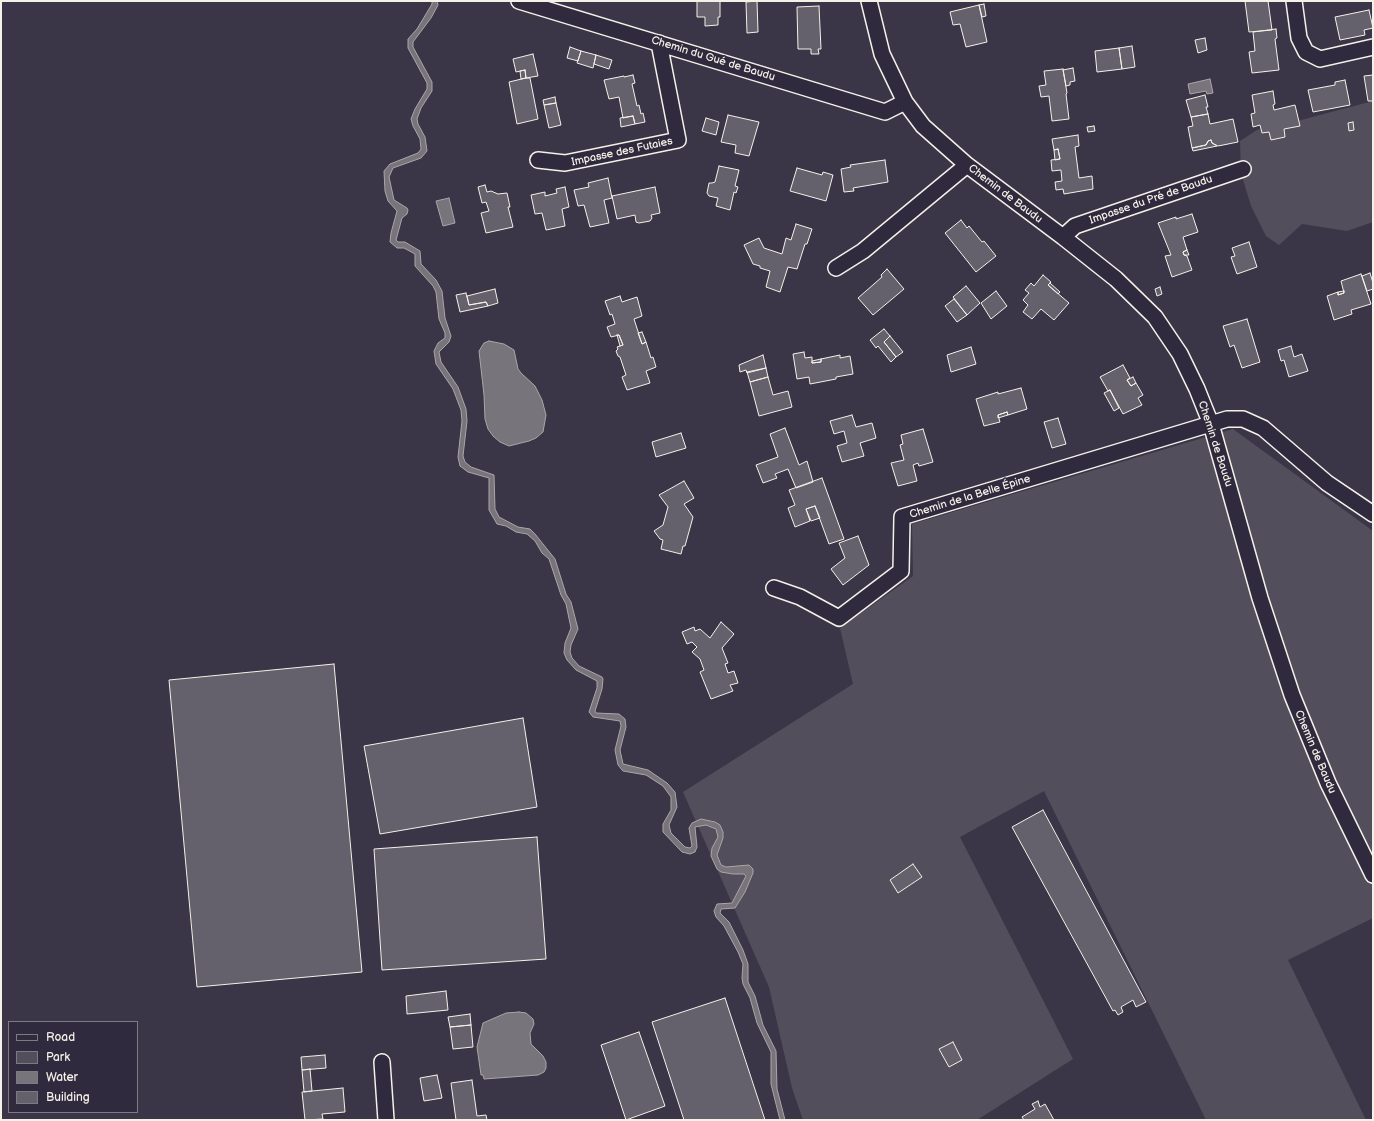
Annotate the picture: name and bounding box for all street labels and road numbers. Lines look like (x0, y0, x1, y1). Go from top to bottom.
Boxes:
street label: Chemin du Gué de Baudu (650, 34, 776, 84)
street label: Impasse des Futaies (570, 135, 674, 169)
street label: Chemin de Baudu (965, 162, 1045, 226)
street label: Impasse du Pré de Baudu (1088, 173, 1214, 227)
street label: Chemin de Baudu (1195, 399, 1235, 489)
street label: Chemin de la Belle Épine (908, 472, 1032, 522)
street label: Chemin de Baudu (1291, 708, 1339, 796)

